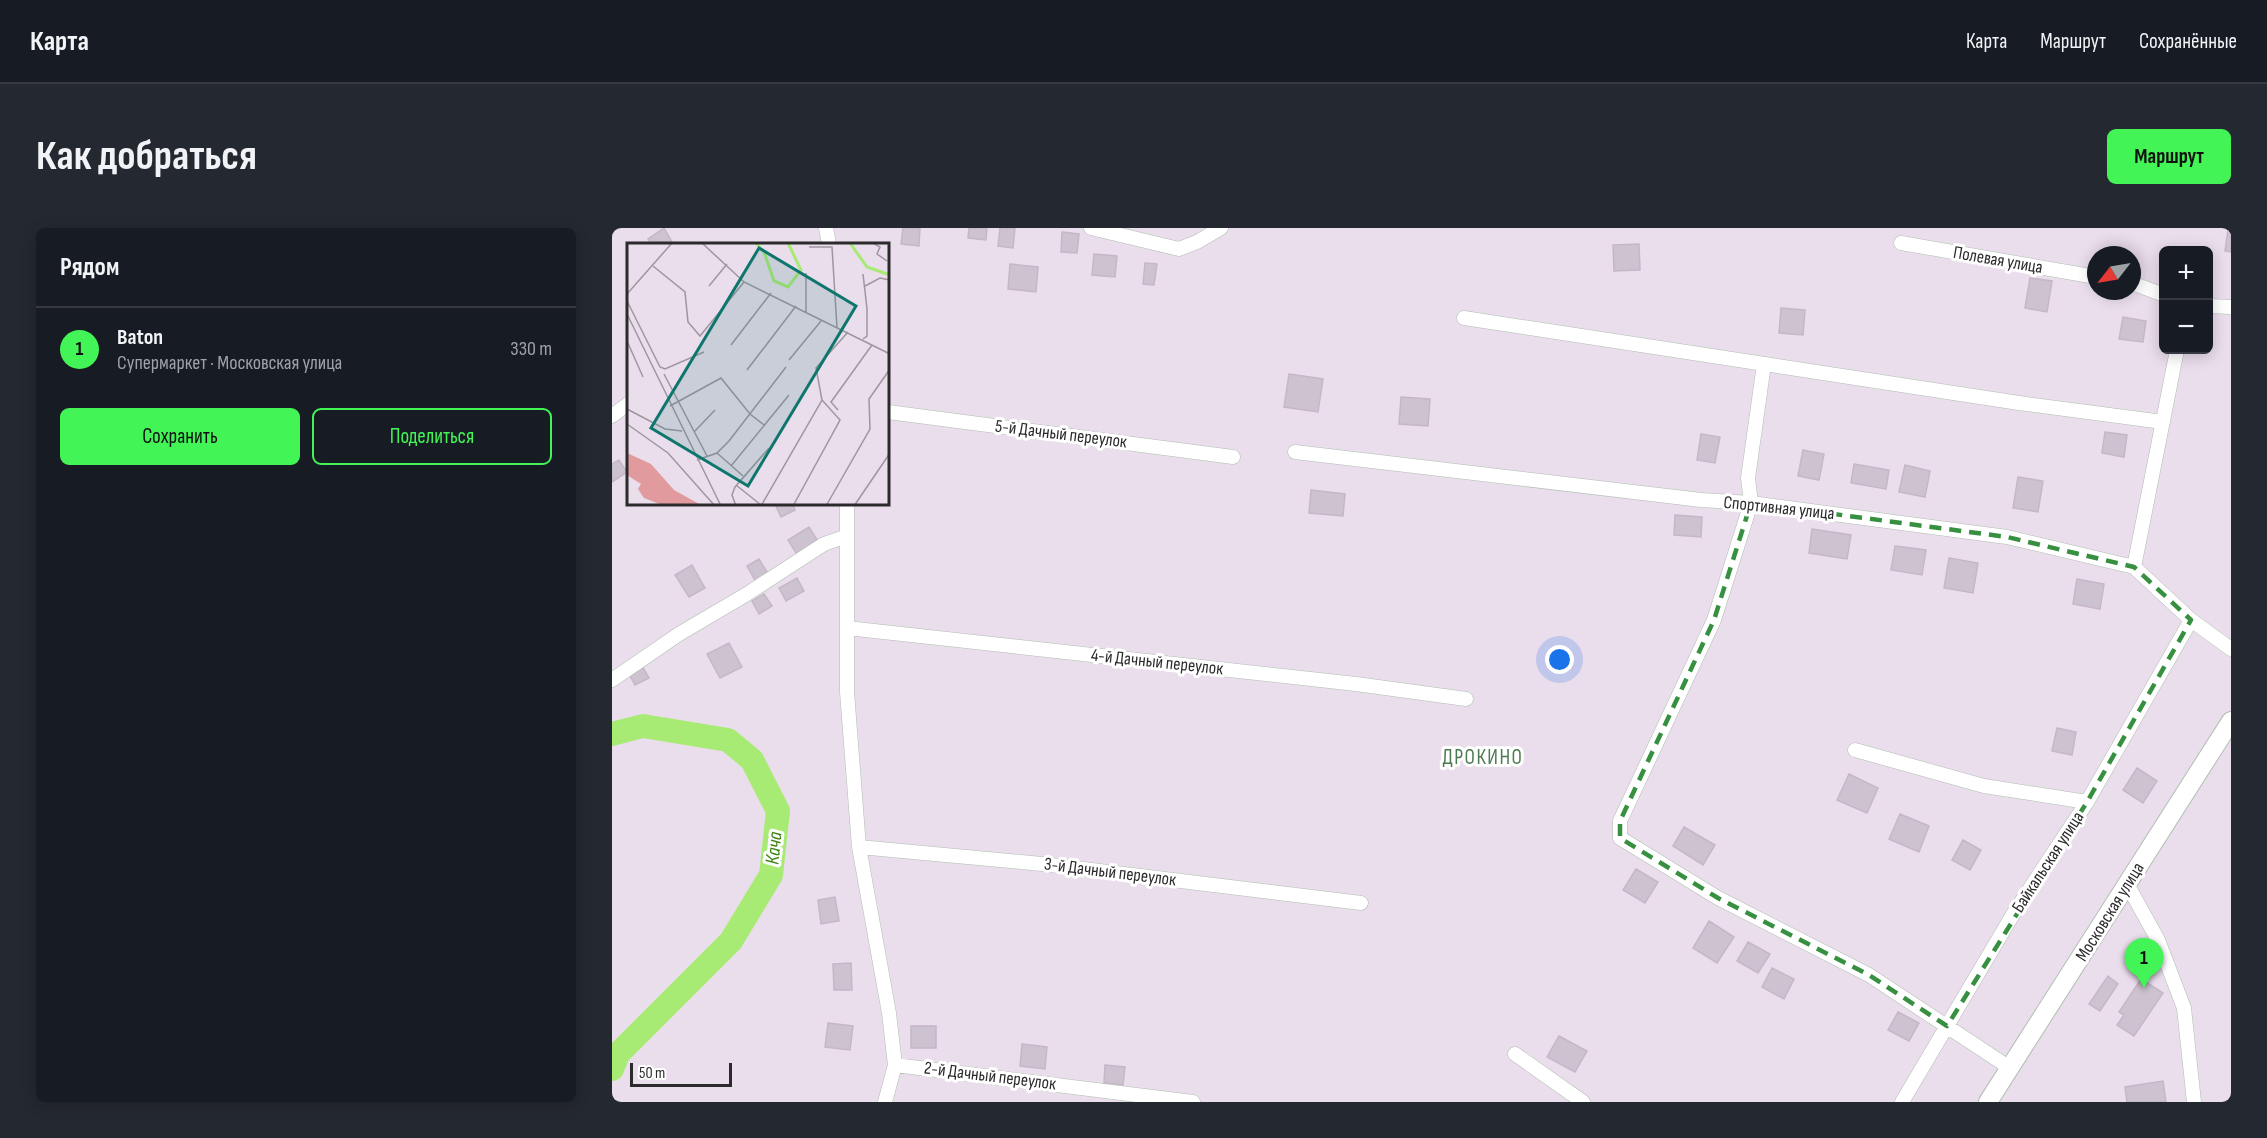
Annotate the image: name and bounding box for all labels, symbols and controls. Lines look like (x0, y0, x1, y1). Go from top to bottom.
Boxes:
text: Карта (30, 25, 89, 58)
text: Карта (1966, 29, 2007, 54)
text: Маршрут (2040, 29, 2106, 54)
text: Сохранённые (2139, 29, 2237, 54)
button: Маршрут (2107, 129, 2231, 184)
text: Как добраться (36, 131, 257, 182)
street label: Полевая улица (1952, 242, 2044, 278)
inset map (627, 243, 890, 506)
north arrow (2087, 246, 2141, 300)
map controls (2159, 246, 2213, 354)
button: + (2159, 246, 2213, 300)
text: Рядом (60, 252, 119, 283)
button: − (2159, 300, 2213, 354)
text: Baton (117, 324, 163, 351)
text: 1 (76, 337, 83, 361)
text: 330 m (510, 337, 552, 361)
text: Супермаркет · Московская улица (117, 351, 342, 375)
button: Сохранить (60, 408, 300, 465)
button: Поделиться (312, 408, 552, 465)
street label: 5-й Дачный переулок (994, 416, 1128, 453)
street label: Спортивная улица (1722, 492, 1836, 524)
street label: 4-й Дачный переулок (1090, 645, 1224, 679)
your location (1545, 645, 1574, 674)
district label: ДРОКИНО (1443, 745, 1523, 770)
street label: Байкальская улица (2008, 808, 2088, 916)
water label: Кача (760, 830, 788, 866)
street label: 3-й Дачный переулок (1043, 853, 1177, 891)
street label: Московская улица (2071, 859, 2149, 965)
pin: 1 (2124, 938, 2164, 988)
street label: 2-й Дачный переулок (923, 1057, 1057, 1095)
scale bar (630, 1060, 732, 1088)
text: 50 m (639, 1064, 665, 1083)

